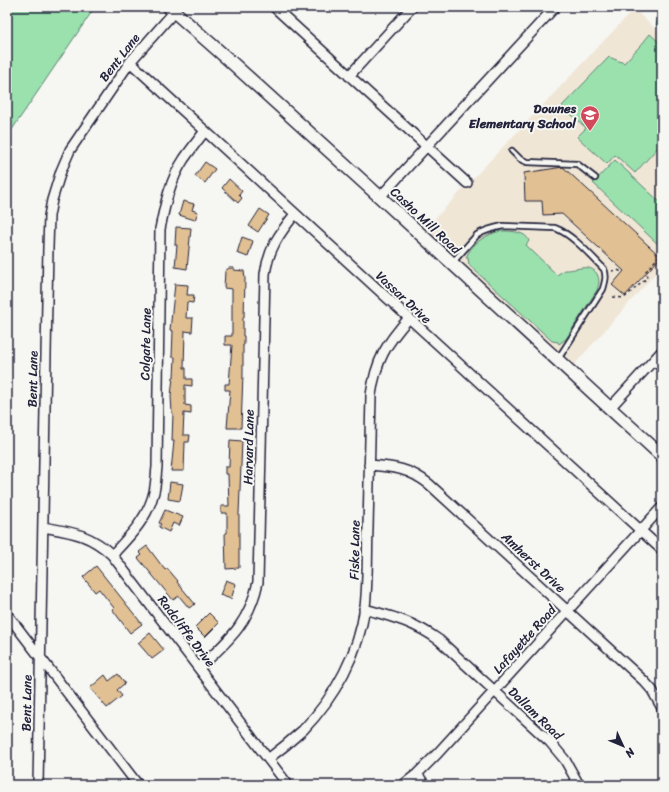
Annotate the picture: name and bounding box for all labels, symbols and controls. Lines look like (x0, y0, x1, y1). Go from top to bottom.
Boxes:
street label: Bent Lane (93, 28, 146, 87)
place label: Downes Elementary School (469, 97, 577, 135)
school or university icon: Downes Elementary School (579, 104, 601, 132)
street label: Casho Mill Road (385, 181, 467, 260)
street label: Vassar Drive (370, 265, 437, 330)
street label: Colgate Lane (133, 307, 158, 381)
street label: Bent Lane (21, 350, 44, 408)
street label: Harvard Lane (236, 409, 261, 485)
street label: Fiske Lane (342, 520, 367, 580)
street label: Amherst Drive (495, 525, 572, 599)
street label: Radcliffe Drive (152, 590, 222, 673)
street label: Lafayette Road (487, 599, 563, 679)
street label: Bent Lane (15, 674, 38, 732)
street label: Dallam Road (503, 681, 569, 746)
north arrow (603, 726, 643, 766)
text: N (620, 743, 640, 762)

